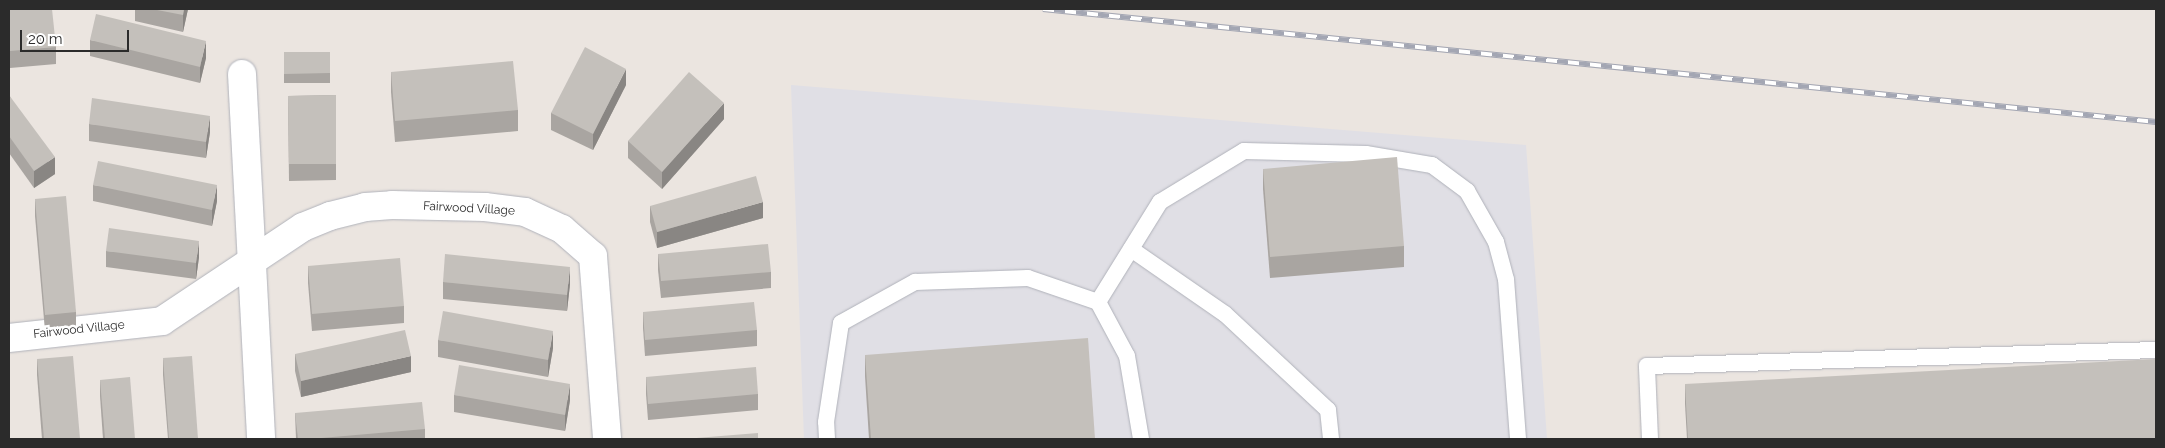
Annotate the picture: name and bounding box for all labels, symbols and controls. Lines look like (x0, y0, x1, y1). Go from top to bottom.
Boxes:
scale bar (22, 20, 131, 52)
text: 20 m (28, 30, 63, 48)
street label: Fairwood Village (423, 199, 515, 219)
street label: Fairwood Village (32, 318, 126, 342)

